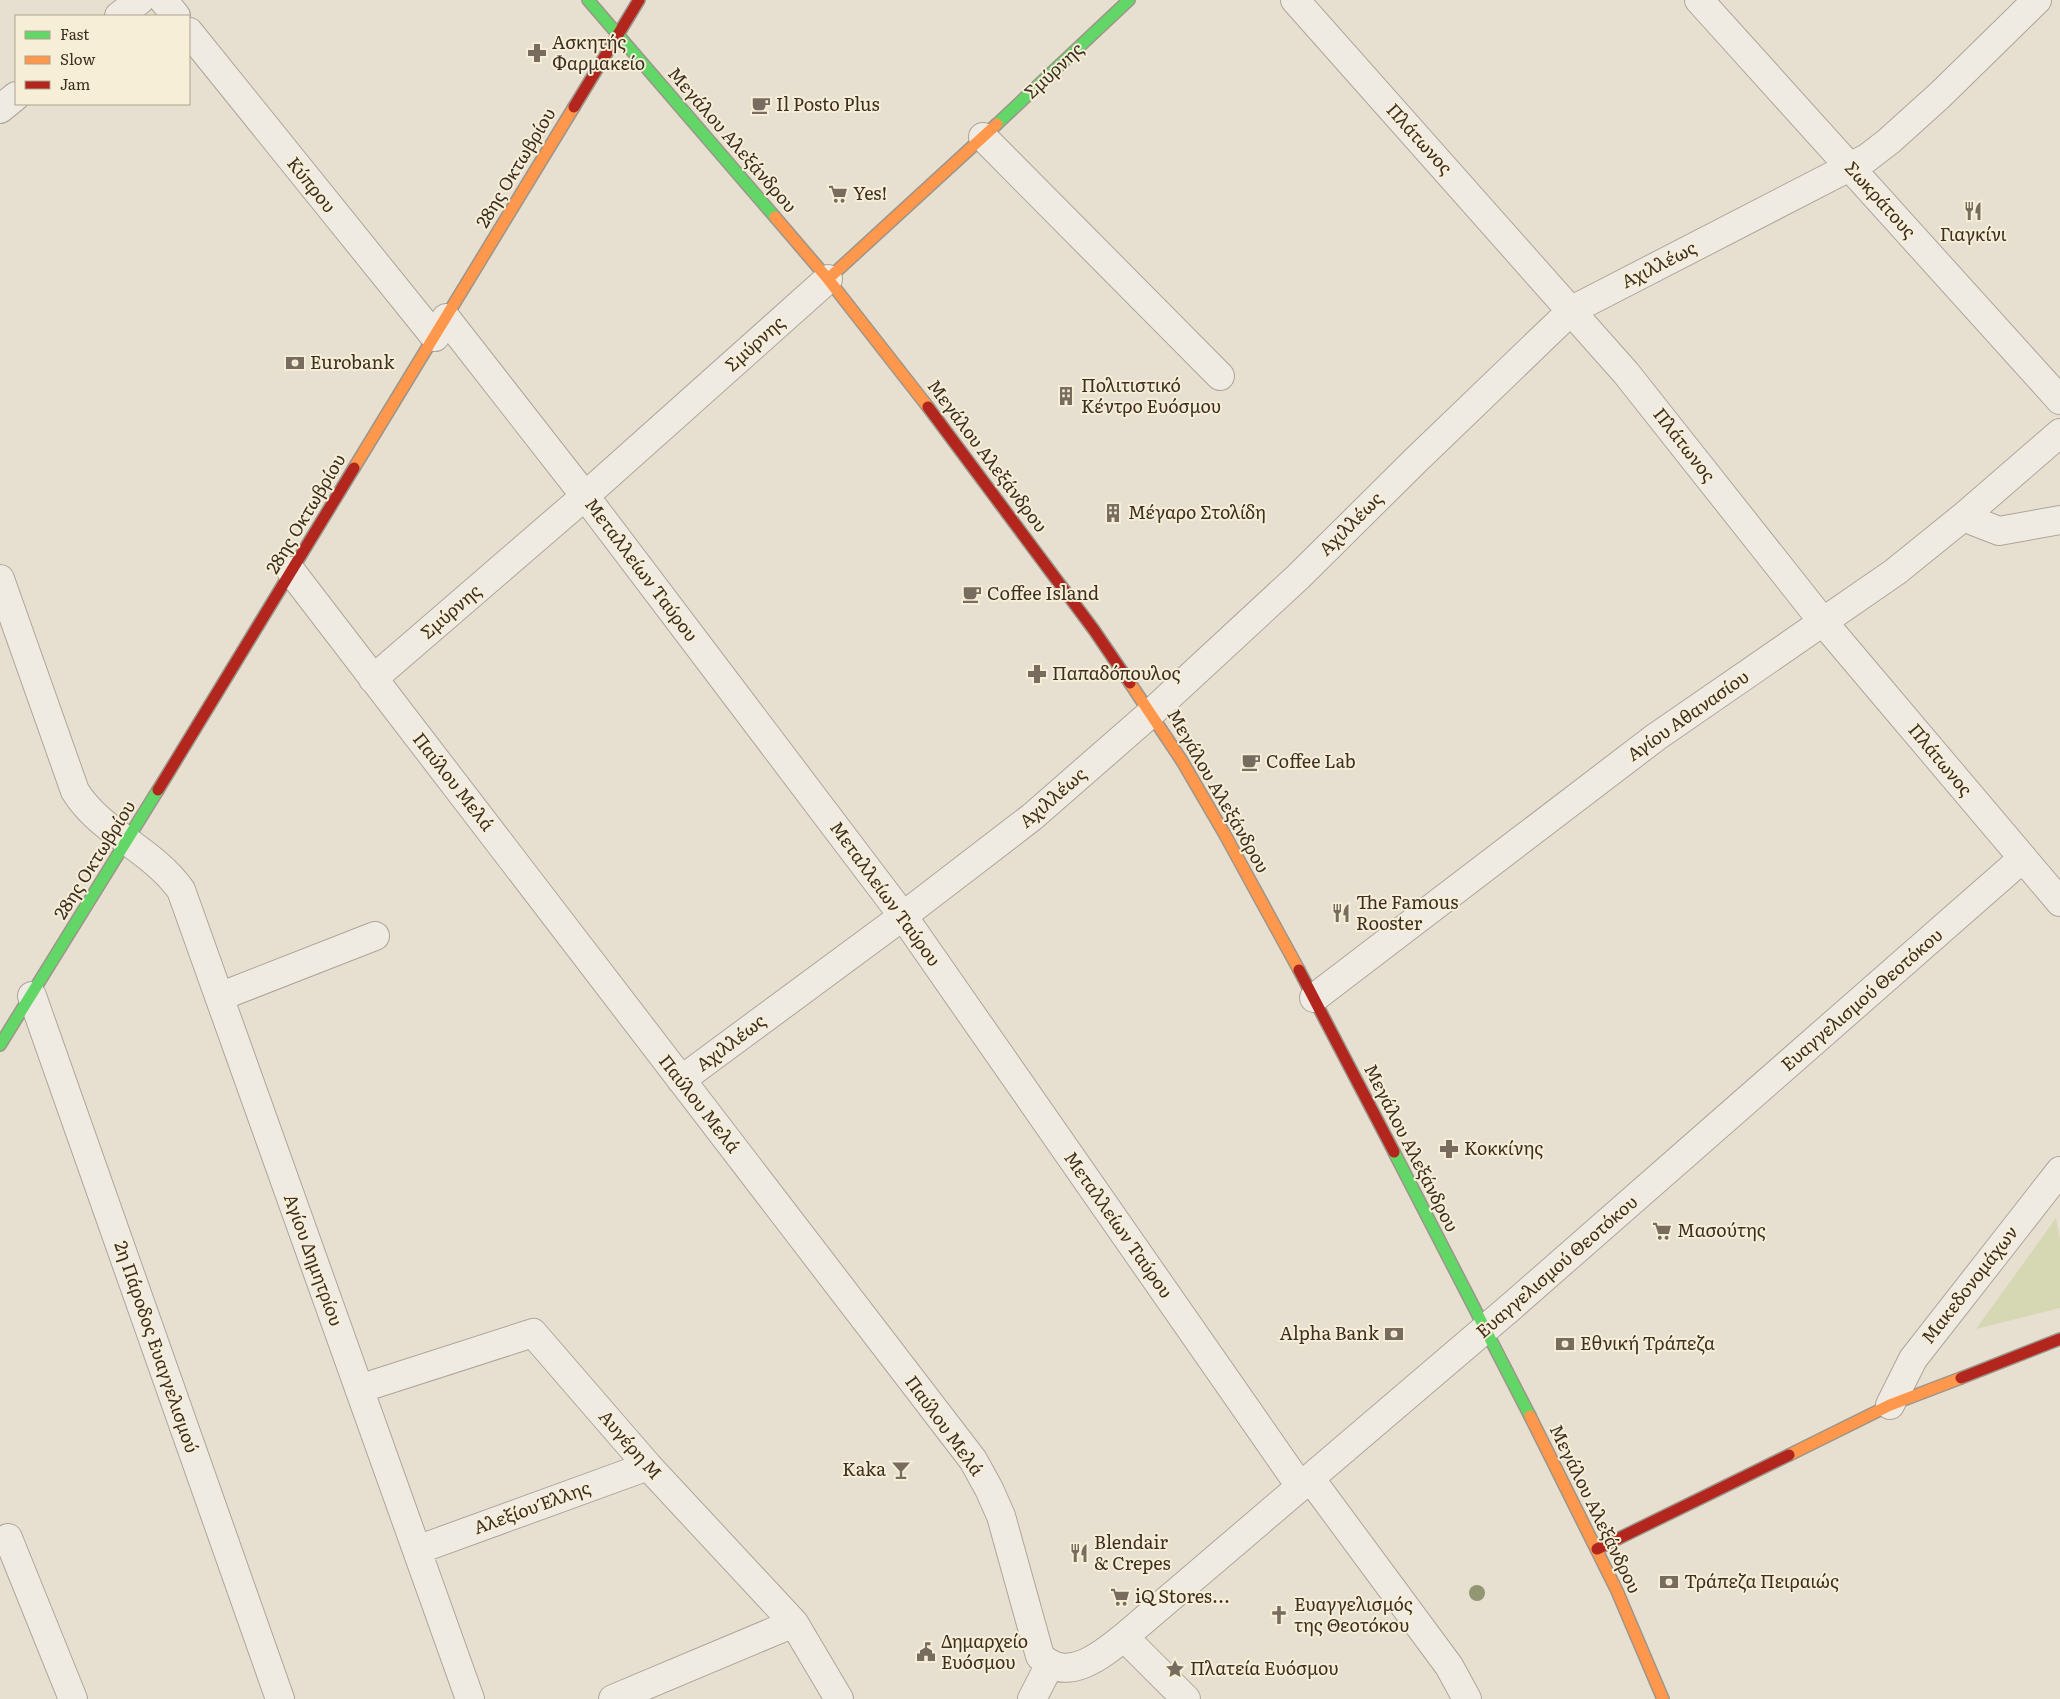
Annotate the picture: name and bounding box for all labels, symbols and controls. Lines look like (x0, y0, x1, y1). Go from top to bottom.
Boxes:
legend (15, 15, 190, 105)
text: Fast (60, 22, 89, 45)
place label: Ασκητής Φαρμακείο (552, 28, 645, 76)
street label: Σμύρνης (1017, 35, 1089, 104)
pharmacy icon: Ασκητής Φαρμακείο (526, 42, 548, 64)
text: Slow (60, 47, 95, 70)
street label: Μεγάλου Αλεξάνδρου (662, 60, 804, 218)
text: Jam (60, 72, 91, 95)
place label: Il Posto Plus (776, 90, 880, 117)
cafe icon: Il Posto Plus (750, 94, 772, 116)
street label: Πλάτωνος (1381, 96, 1460, 180)
street label: 28ης Οκτωβρίου (468, 102, 561, 232)
street label: Κύπρου (281, 150, 343, 218)
street label: Σωκράτους (1839, 154, 1923, 244)
place label: Yes! (853, 179, 887, 206)
supermarket icon: Yes! (827, 183, 849, 205)
restaurant icon: Γιαγκίνι (1962, 200, 1984, 222)
place label: Γιαγκίνι (1940, 220, 2007, 247)
street label: Αχιλλέως (1616, 233, 1701, 294)
street label: Σμύρνης (718, 309, 790, 377)
place label: Eurobank (310, 348, 395, 375)
bank icon: Eurobank (284, 352, 306, 374)
place label: Πολιτιστικό Κέντρο Ευόσμου (1081, 371, 1221, 419)
street label: Μεγάλου Αλεξάνδρου (922, 373, 1055, 537)
building icon: Πολιτιστικό Κέντρο Ευόσμου (1055, 385, 1077, 407)
street label: Πλάτωνος (1648, 401, 1723, 487)
street label: 28ης Οκτωβρίου (258, 448, 351, 578)
street label: Αχιλλέως (1312, 485, 1388, 561)
street label: Μεταλλείων Ταύρου (579, 492, 705, 647)
place label: Μέγαρο Στολίδη (1128, 498, 1266, 525)
building icon: Μέγαρο Στολίδη (1102, 502, 1124, 524)
street label: Σμύρνης (414, 577, 486, 645)
place label: Coffee Island (987, 579, 1099, 606)
cafe icon: Coffee Island (961, 583, 983, 605)
place label: Παπαδόπουλος (1052, 659, 1181, 686)
pharmacy icon: Παπαδόπουλος (1026, 663, 1048, 685)
street label: Αγίου Αθανασίου (1621, 663, 1754, 767)
street label: Μεγάλου Αλεξάνδρου (1161, 703, 1277, 877)
street label: Πλάτωνος (1903, 717, 1980, 801)
street label: Παύλου Μελά (407, 726, 501, 836)
place label: Coffee Lab (1266, 747, 1356, 774)
cafe icon: Coffee Lab (1240, 751, 1262, 773)
street label: Αχιλλέως (1013, 760, 1091, 834)
street label: 28ης Οκτωβρίου (46, 794, 141, 924)
street label: Μεταλλείων Ταύρου (824, 815, 948, 971)
place label: The Famous Rooster (1356, 888, 1458, 936)
restaurant icon: The Famous Rooster (1330, 902, 1352, 924)
street label: Ευαγγελισμού Θεοτόκου (1774, 921, 1948, 1077)
street label: Αχιλλέως (690, 1007, 771, 1077)
street label: Παύλου Μελά (653, 1048, 747, 1158)
street label: Μεγάλου Αλεξάνδρου (1358, 1059, 1466, 1236)
place label: Κοκκίνης (1464, 1134, 1543, 1161)
pharmacy icon: Κοκκίνης (1438, 1138, 1460, 1160)
street label: Μεταλλείων Ταύρου (1058, 1145, 1180, 1303)
street label: Ευαγγελισμού Θεοτόκου (1469, 1188, 1643, 1344)
street label: Αγίου Δημητρίου (278, 1190, 351, 1329)
place label: Μασούτης (1677, 1216, 1766, 1243)
street label: Μακεδονομάχων (1914, 1219, 2024, 1349)
supermarket icon: Μασούτης (1651, 1220, 1673, 1242)
street label: 2η Πάροδος Ευαγγελισμού (108, 1237, 206, 1456)
place label: Alpha Bank (1279, 1319, 1380, 1346)
bank icon: Alpha Bank (1383, 1323, 1405, 1345)
place label: Εθνική Τράπεζα (1580, 1329, 1715, 1356)
bank icon: Εθνική Τράπεζα (1554, 1333, 1576, 1355)
street label: Παύλου Μελά (899, 1369, 991, 1481)
street label: Αυγέρη Μ (593, 1403, 669, 1485)
street label: Μεγάλου Αλεξάνδρου (1544, 1419, 1649, 1597)
place label: Kaka (842, 1455, 886, 1482)
bar icon: Kaka (890, 1459, 912, 1481)
street label: Αλεξίου Έλλης (469, 1473, 594, 1540)
place label: Blendair & Crepes (1094, 1528, 1171, 1576)
restaurant icon: Blendair & Crepes (1068, 1542, 1090, 1564)
place label: Τράπεζα Πειραιώς (1684, 1567, 1839, 1594)
bank icon: Τράπεζα Πειραιώς (1658, 1571, 1680, 1593)
place label: iQ Stores... (1135, 1582, 1230, 1609)
supermarket icon: iQ Stores... (1109, 1586, 1131, 1608)
place label: Ευαγγελισμός της Θεοτόκου (1294, 1590, 1413, 1638)
church icon: Ευαγγελισμός της Θεοτόκου (1268, 1604, 1290, 1626)
place label: Δημαρχείο Ευόσμου (941, 1627, 1028, 1675)
public building icon: Δημαρχείο Ευόσμου (915, 1641, 937, 1663)
place label: Πλατεία Ευόσμου (1190, 1654, 1339, 1681)
place icon: Πλατεία Ευόσμου (1164, 1658, 1186, 1680)

